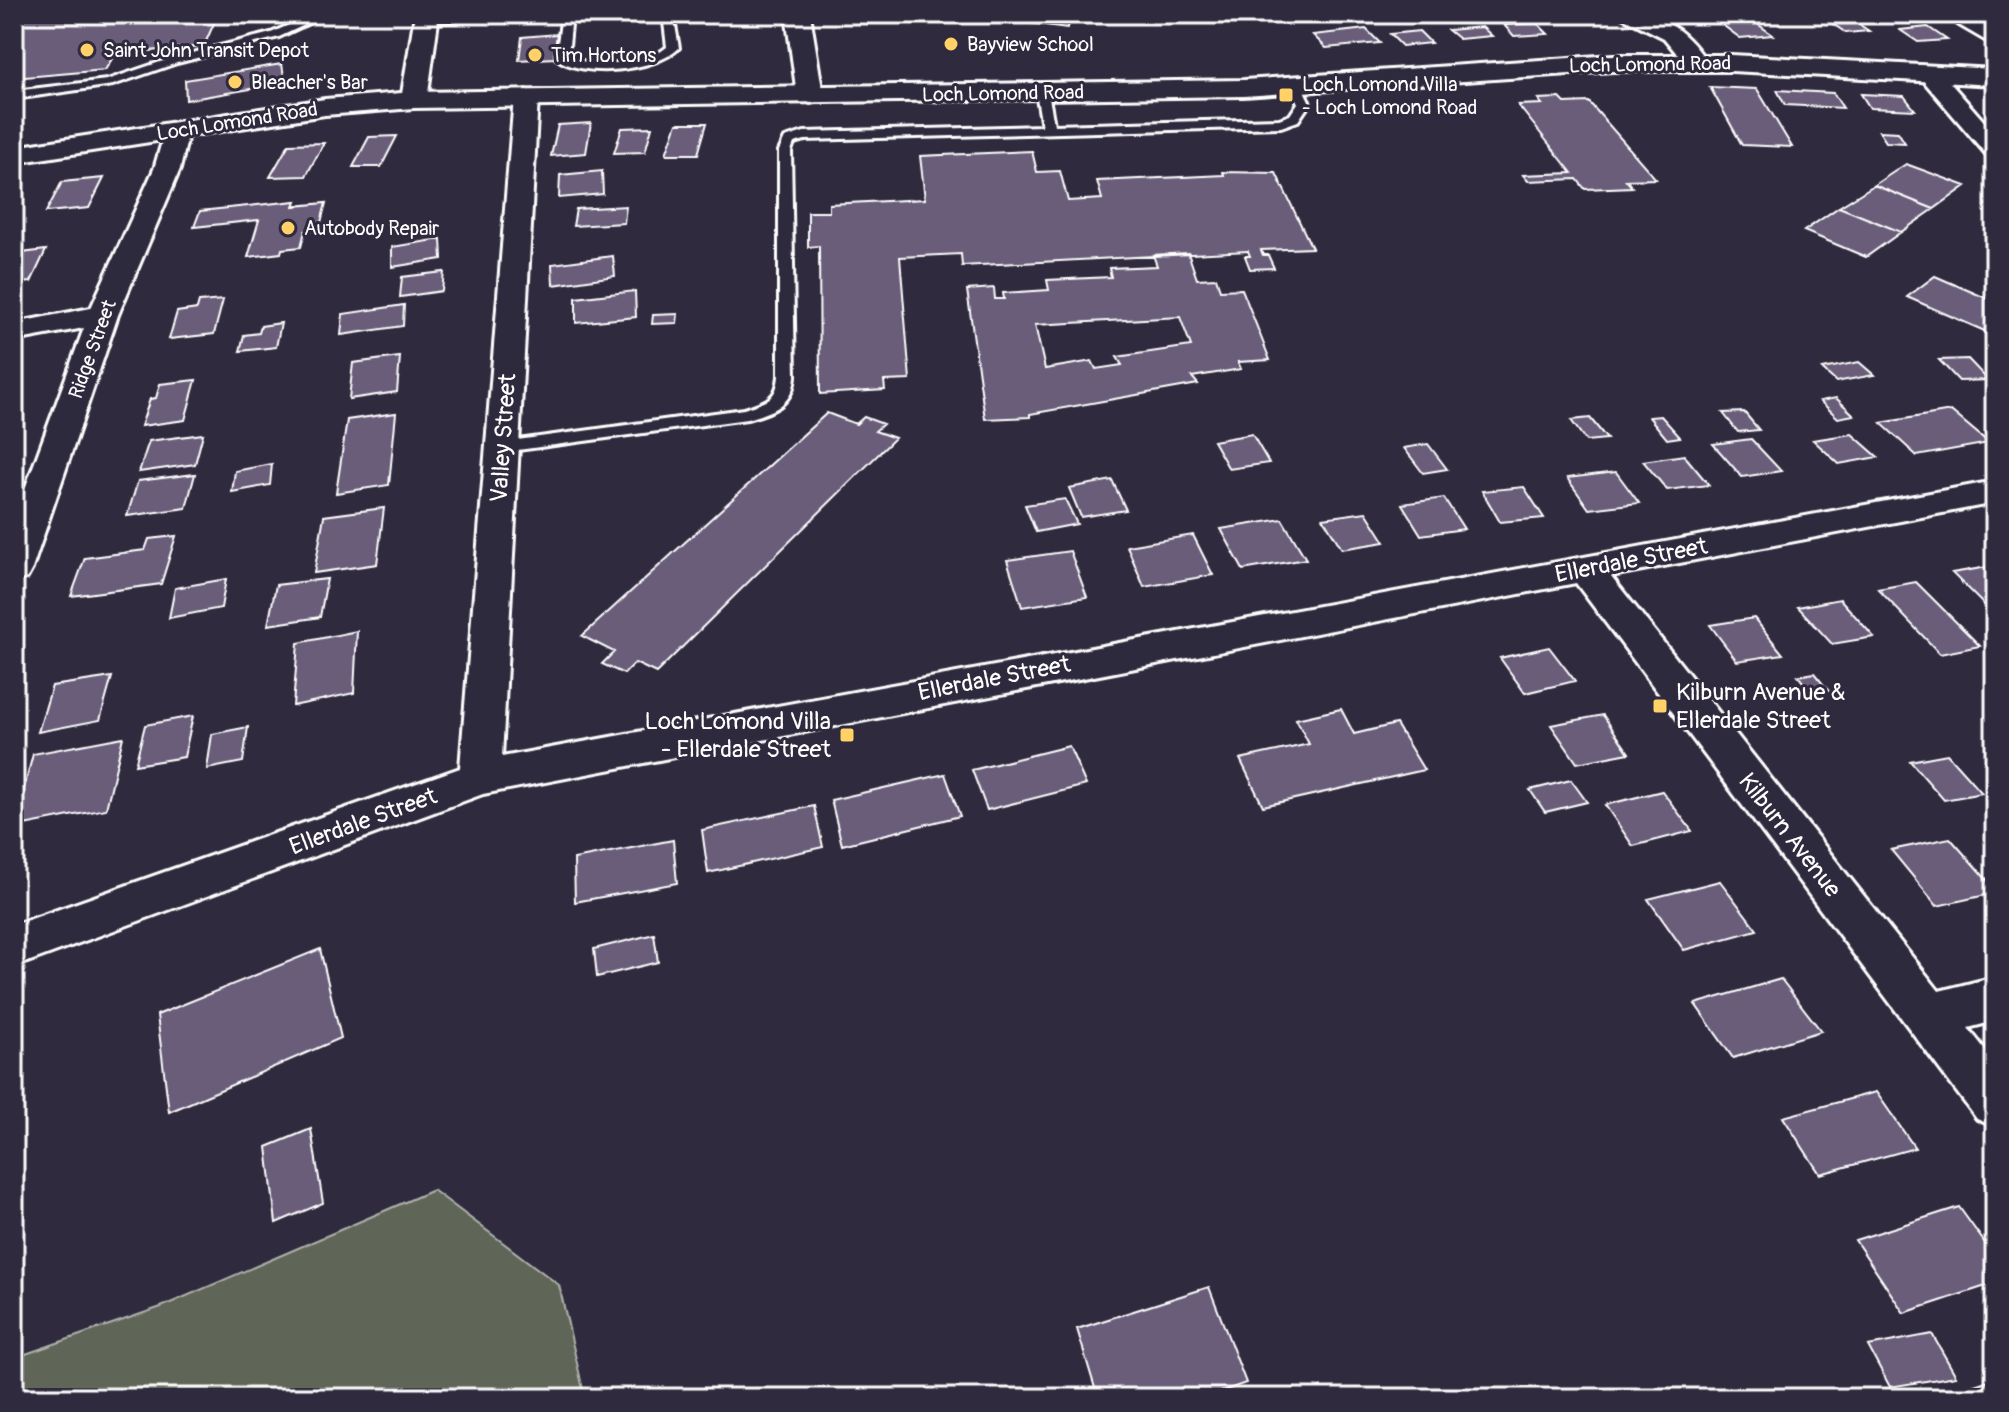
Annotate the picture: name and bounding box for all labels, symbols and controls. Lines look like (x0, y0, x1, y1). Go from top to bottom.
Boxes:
place label: Bayview School (967, 32, 1094, 57)
marker: Bayview School (942, 35, 960, 53)
place label: Saint John Transit Depot (103, 38, 310, 63)
marker: Saint John Transit Depot (78, 41, 96, 59)
place label: Tim Hortons (551, 43, 656, 68)
marker: Tim Hortons (526, 46, 544, 64)
street label: Loch Lomond Road (1569, 51, 1731, 78)
place label: Bleacher's Bar (251, 70, 368, 95)
place label: Loch Lomond Villa - Loch Lomond Road (1302, 72, 1477, 120)
marker: Bleacher's Bar (226, 73, 244, 91)
street label: Loch Lomond Road (922, 80, 1084, 107)
marker: Loch Lomond Villa - Loch Lomond Road (1277, 86, 1295, 104)
street label: Loch Lomond Road (155, 96, 319, 147)
place label: Autobody Repair (304, 216, 439, 241)
marker: Autobody Repair (279, 219, 297, 237)
street label: Ridge Street (63, 295, 122, 402)
street label: Valley Street (485, 372, 522, 504)
street label: Ellerdale Street (1552, 531, 1710, 589)
street label: Ellerdale Street (915, 649, 1073, 707)
place label: Kilburn Avenue & Ellerdale Street (1676, 678, 1846, 735)
marker: Kilburn Avenue & Ellerdale Street (1651, 697, 1669, 715)
place label: Loch Lomond Villa - Ellerdale Street (644, 707, 831, 764)
marker: Loch Lomond Villa - Ellerdale Street (838, 726, 856, 744)
street label: Kilburn Avenue (1732, 767, 1847, 903)
street label: Ellerdale Street (286, 781, 441, 862)

